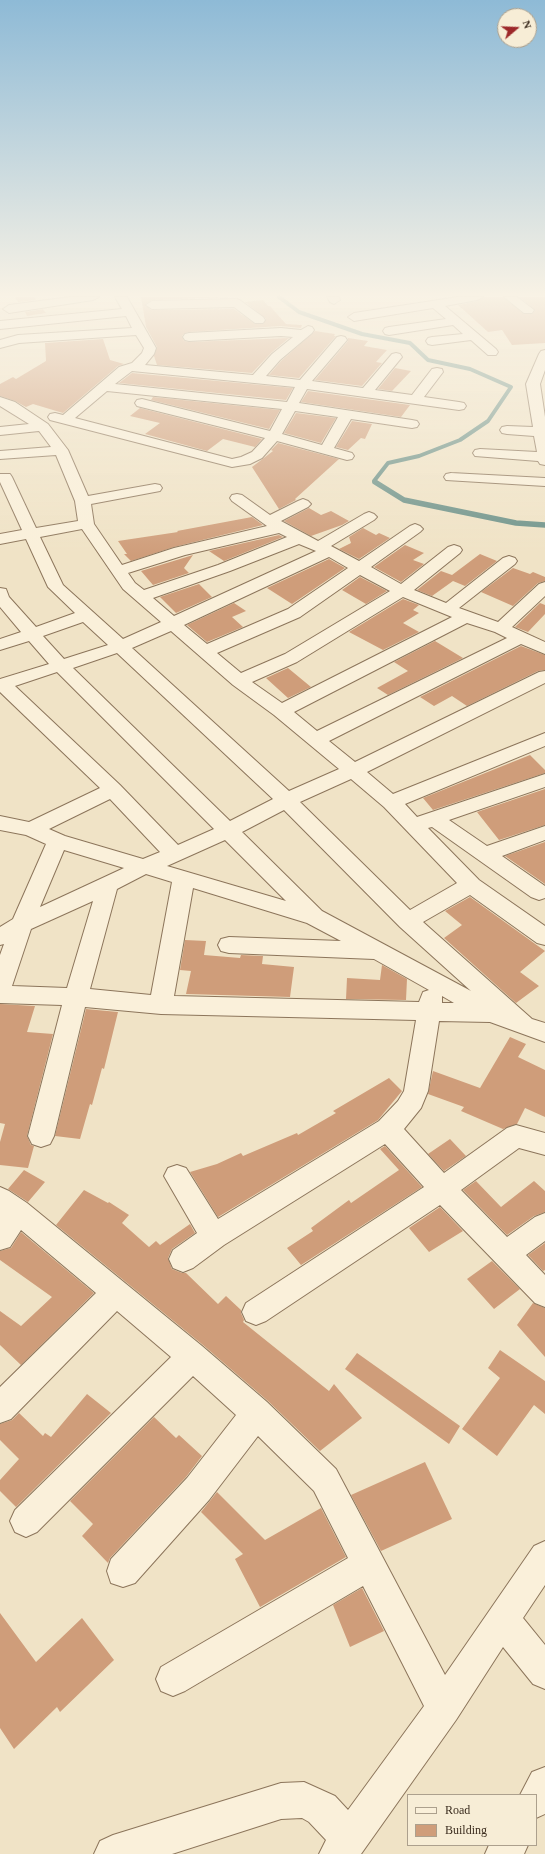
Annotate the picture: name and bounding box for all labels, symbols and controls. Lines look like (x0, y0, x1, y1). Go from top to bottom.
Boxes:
north arrow (497, 8, 537, 48)
text: N (520, 19, 534, 30)
legend (407, 1794, 537, 1846)
text: Road (445, 1803, 470, 1817)
text: Building (445, 1823, 487, 1837)

